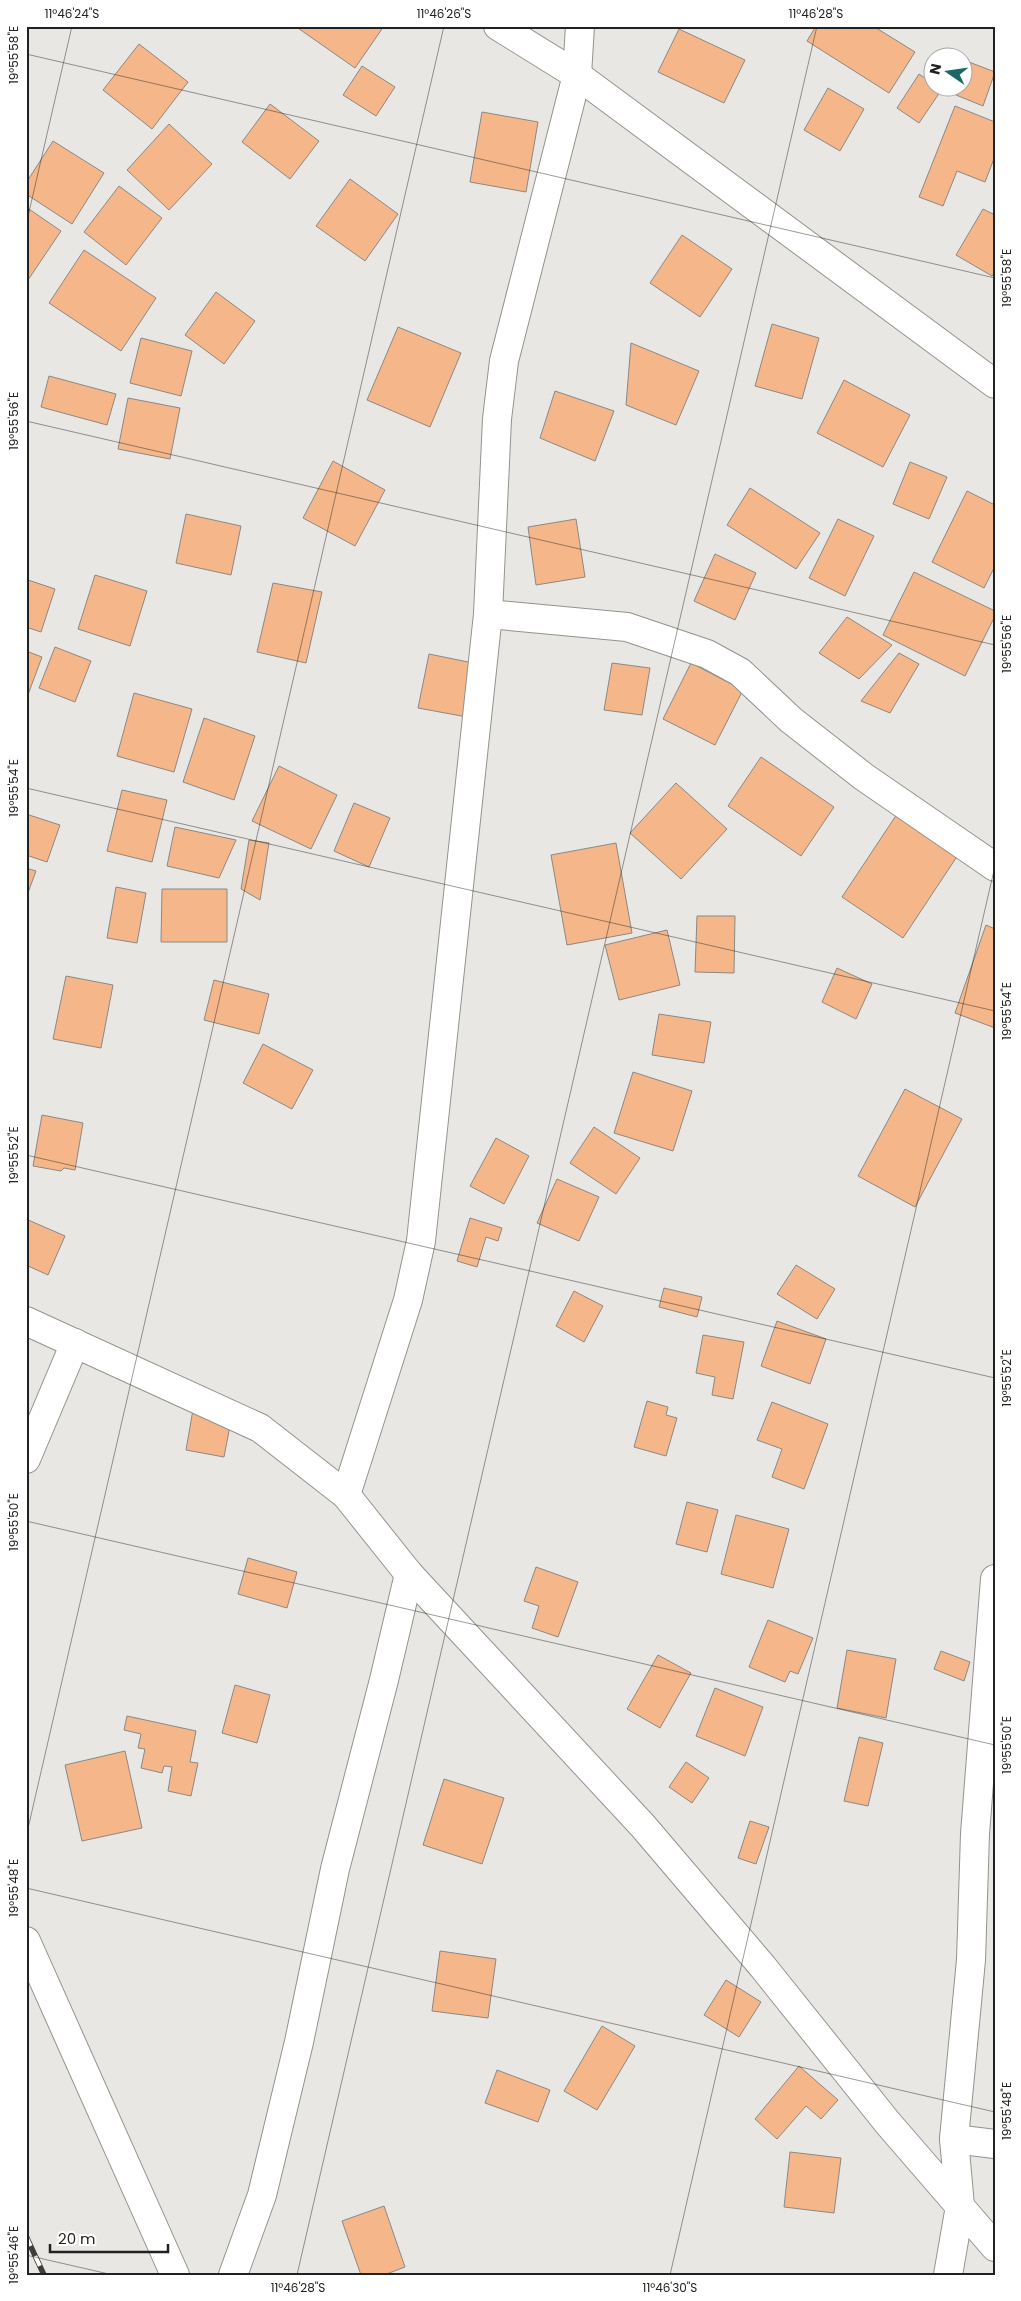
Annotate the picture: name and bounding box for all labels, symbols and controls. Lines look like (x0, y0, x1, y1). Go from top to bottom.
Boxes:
text: 11°46'24"S (45, 5, 99, 22)
text: 11°46'26"S (417, 5, 471, 22)
text: 11°46'28"S (789, 5, 843, 22)
text: 19°55'58"E (5, 26, 22, 84)
north arrow (924, 48, 974, 98)
text: N (924, 62, 946, 76)
text: 19°55'58"E (998, 249, 1015, 307)
text: 19°55'56"E (5, 392, 22, 450)
text: 19°55'56"E (998, 615, 1015, 673)
text: 19°55'54"E (5, 759, 22, 817)
text: 19°55'54"E (998, 982, 1015, 1040)
text: 19°55'52"E (5, 1126, 22, 1184)
text: 19°55'52"E (998, 1349, 1015, 1407)
text: 19°55'50"E (5, 1493, 22, 1551)
text: 19°55'50"E (998, 1716, 1015, 1774)
text: 19°55'48"E (5, 1859, 22, 1917)
text: 19°55'48"E (998, 2082, 1015, 2140)
scale bar (50, 2221, 168, 2253)
text: 19°55'46"E (5, 2226, 22, 2284)
text: 20 m (58, 2228, 96, 2249)
text: 11°46'28"S (271, 2279, 325, 2296)
text: 11°46'30"S (643, 2279, 697, 2296)

